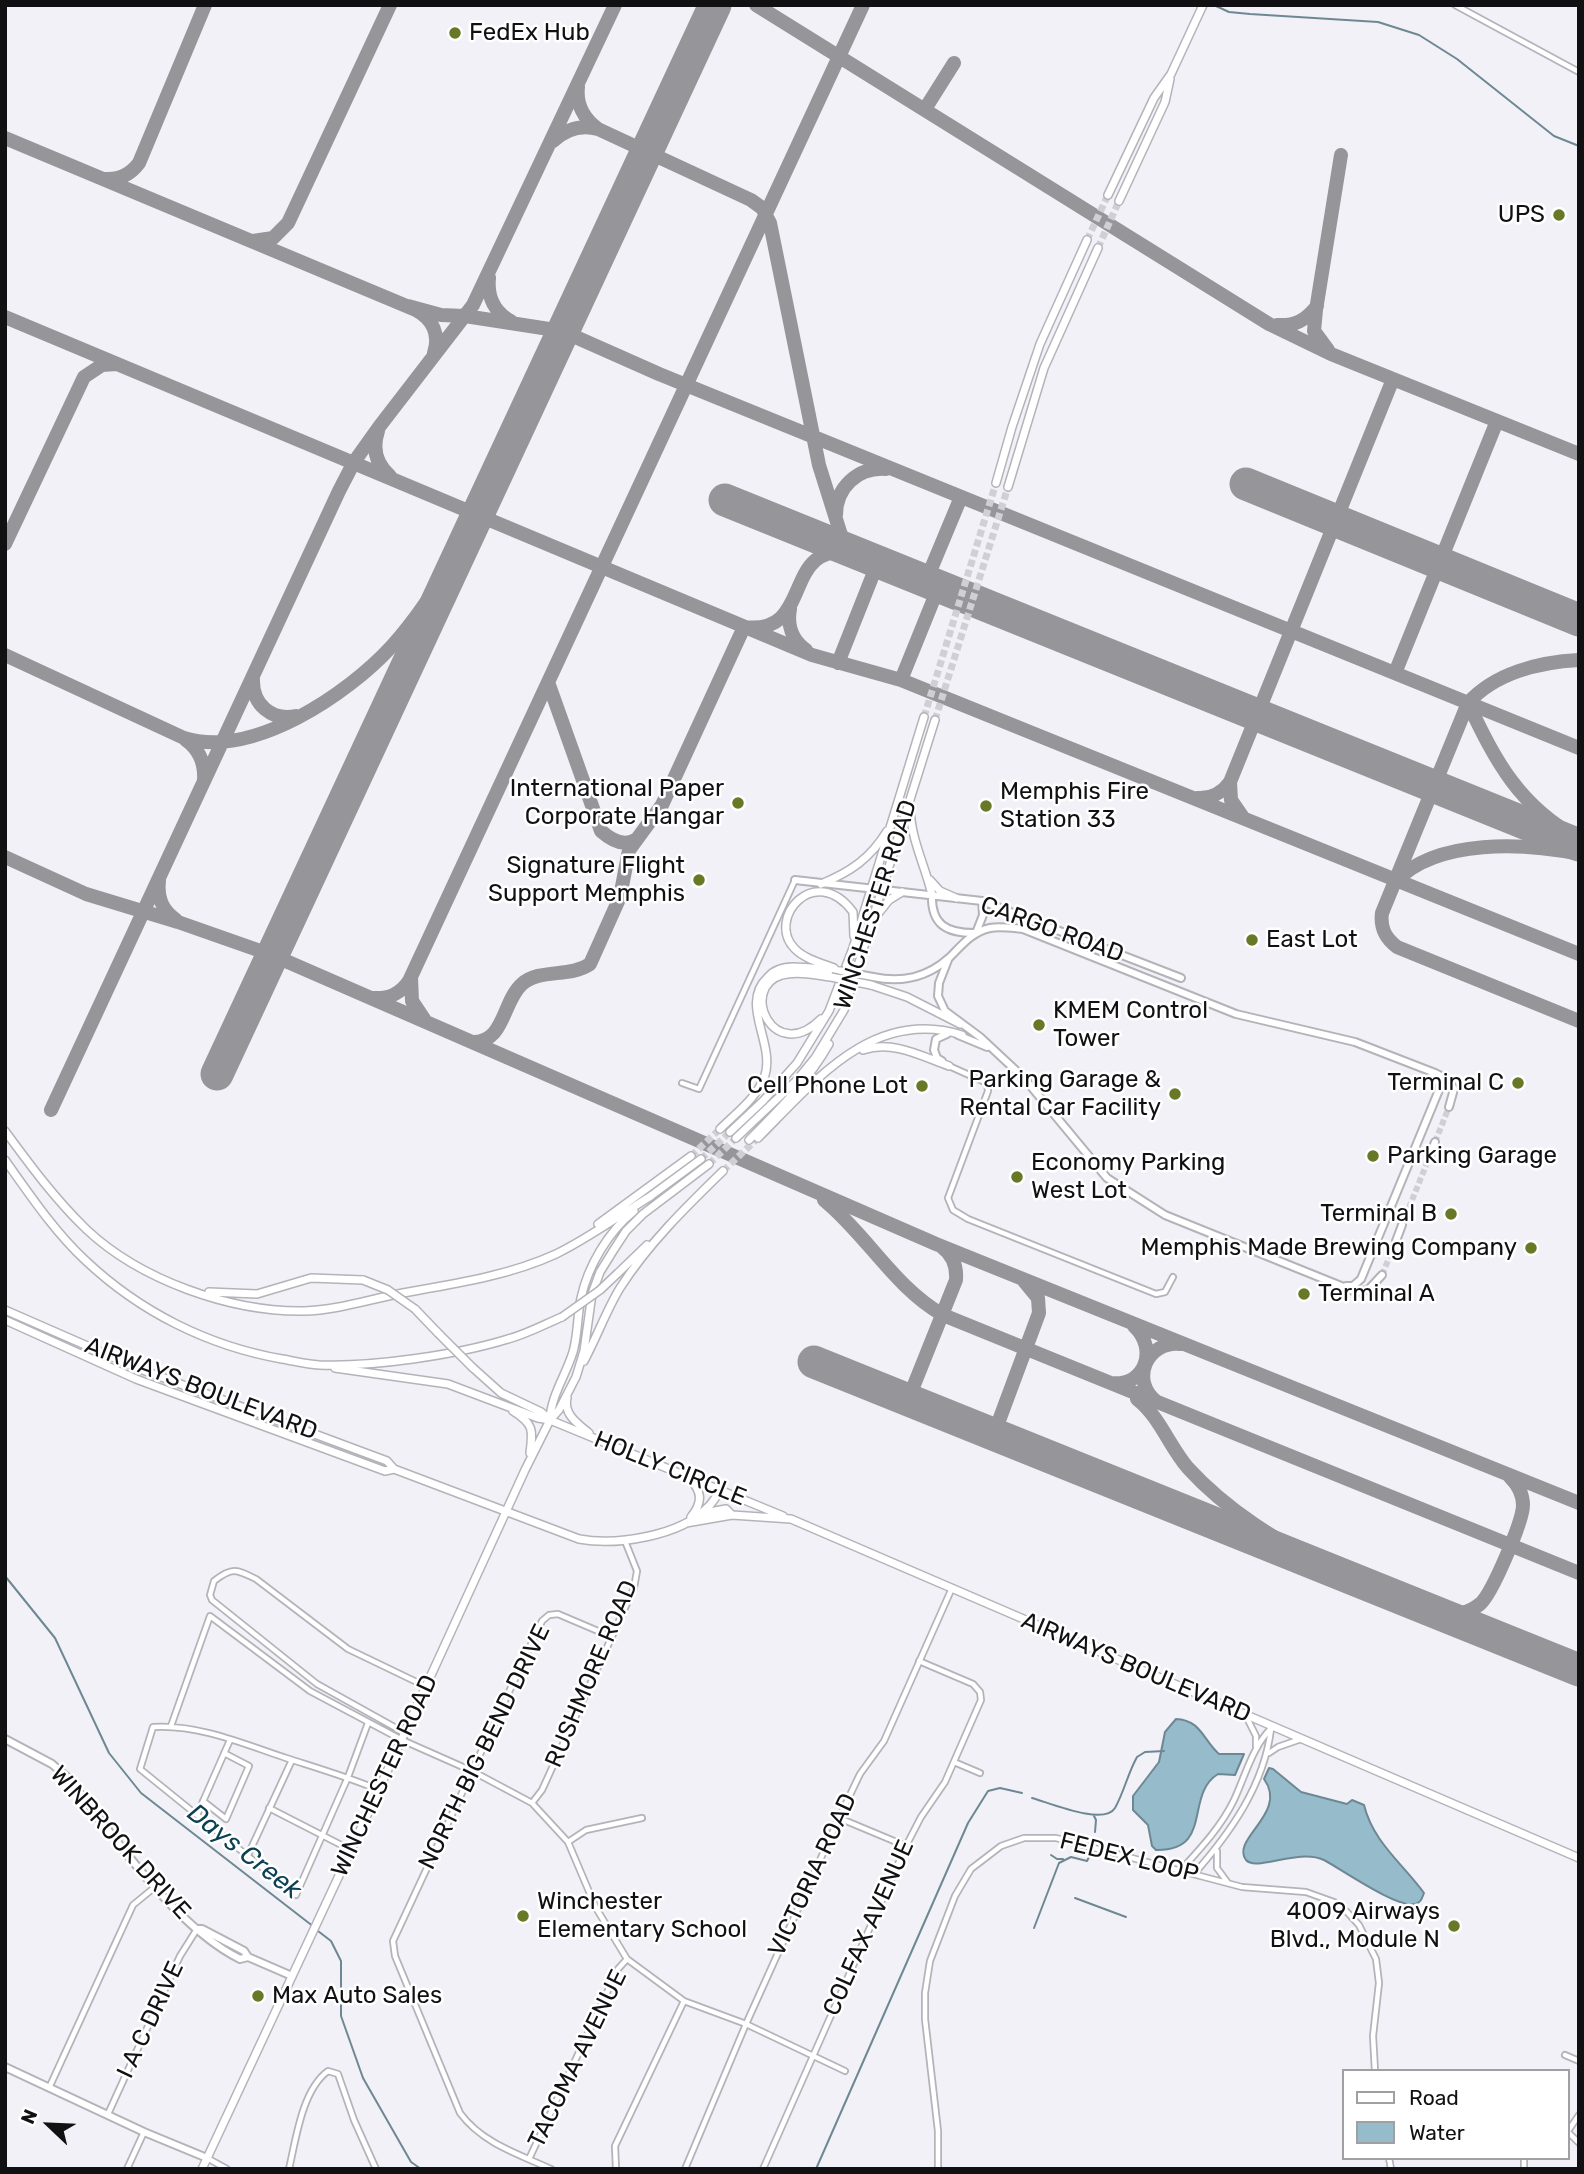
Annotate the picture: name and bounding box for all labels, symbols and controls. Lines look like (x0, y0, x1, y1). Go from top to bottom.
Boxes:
place label: FedEx Hub (469, 19, 590, 47)
marker: FedEx Hub (447, 25, 463, 41)
place label: UPS (1498, 201, 1545, 229)
marker: UPS (1551, 207, 1567, 223)
place label: International Paper Corporate Hangar (510, 775, 724, 831)
place label: Memphis Fire Station 33 (1000, 778, 1149, 834)
marker: International Paper Corporate Hangar (730, 795, 746, 811)
street label: WINCHESTER ROAD (828, 796, 924, 1014)
marker: Memphis Fire Station 33 (978, 798, 994, 814)
place label: Signature Flight Support Memphis (488, 852, 685, 908)
marker: Signature Flight Support Memphis (691, 872, 707, 888)
street label: CARGO ROAD (976, 891, 1128, 969)
place label: East Lot (1266, 926, 1358, 954)
marker: East Lot (1244, 932, 1260, 948)
place label: KMEM Control Tower (1053, 997, 1208, 1053)
marker: KMEM Control Tower (1031, 1017, 1047, 1033)
place label: Parking Garage & Rental Car Facility (959, 1066, 1161, 1122)
place label: Terminal C (1387, 1069, 1504, 1097)
place label: Cell Phone Lot (747, 1072, 908, 1100)
marker: Terminal C (1510, 1075, 1526, 1091)
marker: Cell Phone Lot (914, 1078, 930, 1094)
marker: Parking Garage & Rental Car Facility (1167, 1086, 1183, 1102)
place label: Parking Garage (1387, 1142, 1557, 1170)
marker: Parking Garage (1365, 1148, 1381, 1164)
place label: Economy Parking West Lot (1031, 1149, 1225, 1205)
marker: Economy Parking West Lot (1009, 1169, 1025, 1185)
place label: Terminal B (1320, 1200, 1437, 1228)
marker: Terminal B (1443, 1206, 1459, 1222)
place label: Memphis Made Brewing Company (1141, 1234, 1517, 1262)
marker: Memphis Made Brewing Company (1523, 1240, 1539, 1256)
place label: Terminal A (1318, 1280, 1435, 1308)
marker: Terminal A (1296, 1286, 1312, 1302)
street label: AIRWAYS BOULEVARD (81, 1331, 321, 1447)
street label: HOLLY CIRCLE (590, 1425, 750, 1513)
street label: RUSHMORE ROAD (540, 1576, 644, 1772)
street label: AIRWAYS BOULEVARD (1017, 1607, 1255, 1729)
street label: NORTH BIG BEND DRIVE (413, 1620, 557, 1874)
street label: WINCHESTER ROAD (326, 1671, 444, 1881)
street label: WINBROOK DRIVE (44, 1761, 196, 1925)
street label: VICTORIA ROAD (763, 1789, 863, 1961)
water label: Days Creek (181, 1798, 307, 1906)
street label: FEDEX LOOP (1057, 1827, 1201, 1889)
street label: COLFAX AVENUE (817, 1836, 921, 2020)
place label: Winchester Elementary School (537, 1888, 747, 1944)
place label: 4009 Airways Blvd., Module N (1270, 1898, 1440, 1954)
marker: Winchester Elementary School (515, 1908, 531, 1924)
marker: 4009 Airways Blvd., Module N (1446, 1918, 1462, 1934)
street label: I A C DRIVE (111, 1957, 191, 2083)
street label: TACOMA AVENUE (522, 1965, 634, 2153)
place label: Max Auto Sales (272, 1982, 442, 2010)
marker: Max Auto Sales (250, 1988, 266, 2004)
legend (1342, 2069, 1570, 2160)
text: Road (1409, 2085, 1459, 2110)
north arrow (14, 2090, 84, 2160)
text: N (16, 2106, 42, 2127)
text: Water (1409, 2120, 1465, 2145)

